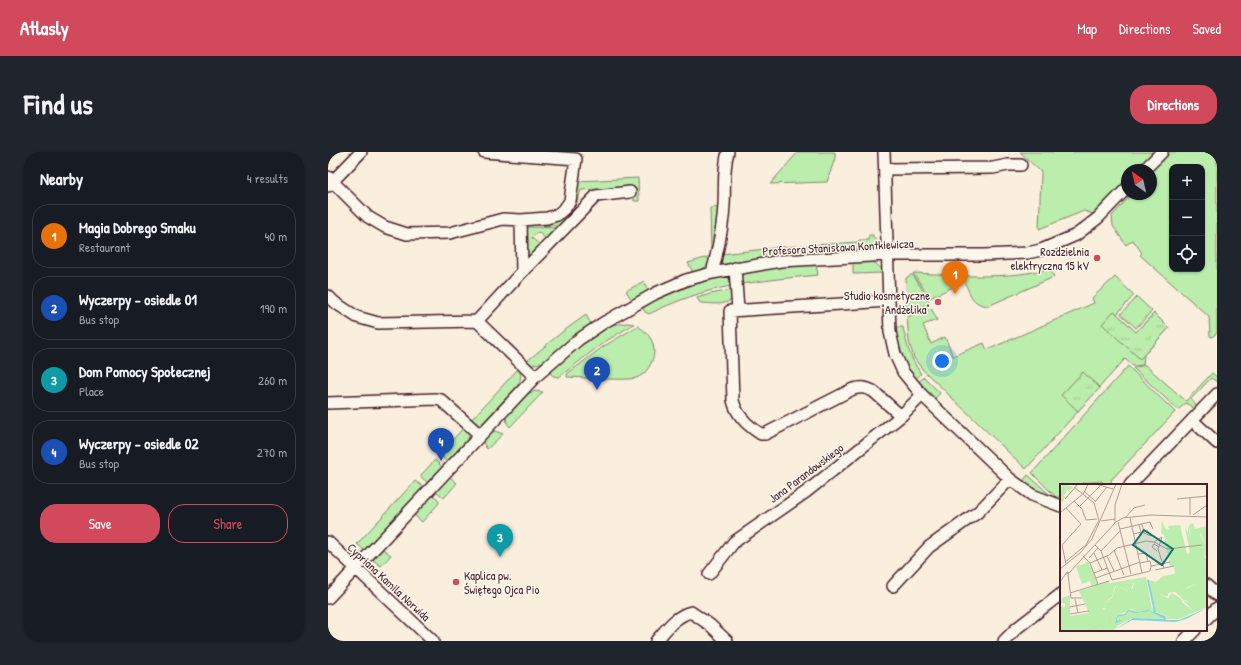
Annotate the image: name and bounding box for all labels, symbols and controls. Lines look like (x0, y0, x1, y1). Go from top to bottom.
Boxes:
text: Atlasly (20, 15, 69, 41)
text: Map (1077, 19, 1097, 38)
text: Directions (1119, 19, 1170, 38)
text: Saved (1192, 19, 1221, 38)
text: Find us (24, 85, 93, 123)
button: Directions (1130, 85, 1217, 124)
north arrow (1121, 164, 1157, 200)
map controls (1169, 164, 1205, 272)
button: + (1169, 164, 1205, 200)
text: Nearby (40, 167, 83, 190)
text: 4 results (247, 169, 288, 187)
button: − (1169, 200, 1205, 236)
text: Magia Dobrego Smaku (79, 217, 196, 238)
text: 1 (52, 227, 56, 245)
text: 40 m (264, 227, 287, 245)
street label: Profesora Stanisława Kontkiewicza (762, 235, 914, 259)
button: locate (1169, 236, 1205, 272)
text: Restaurant (79, 238, 130, 256)
place label: Rozdzielnia elektryczna 15 kV (1011, 243, 1089, 274)
marker: Rozdzielnia elektryczna 15 kV (1092, 253, 1102, 263)
pin: 1 (942, 261, 968, 294)
place label: Studio kosmetyczne "Andżelika" (844, 287, 930, 318)
text: Wyczerpy - osiedle 01 (79, 289, 197, 310)
marker: Studio kosmetyczne "Andżelika" (933, 297, 943, 307)
text: 2 (51, 299, 57, 317)
text: 190 m (260, 299, 287, 317)
text: Bus stop (79, 310, 119, 328)
your location (932, 351, 952, 371)
pin: 2 (584, 357, 610, 390)
text: Dom Pomocy Społecznej (79, 361, 210, 382)
text: 3 (51, 371, 57, 389)
text: 260 m (258, 371, 287, 389)
text: Place (79, 382, 104, 400)
pin: 4 (428, 428, 454, 461)
text: Wyczerpy - osiedle 02 (79, 433, 198, 454)
street label: Jana Parandowskiego (765, 439, 847, 507)
text: 4 (52, 443, 56, 461)
text: 270 m (257, 443, 287, 461)
text: Bus stop (79, 454, 119, 472)
inset map (1060, 484, 1207, 631)
button: Save (40, 504, 160, 543)
button: Share (168, 504, 288, 543)
pin: 3 (487, 524, 513, 557)
street label: Cypriana Kamila Norwida (344, 539, 434, 625)
place label: Kaplica pw. Świętego Ojca Pio (464, 567, 539, 598)
marker: Kaplica pw. Świętego Ojca Pio (451, 577, 461, 587)

